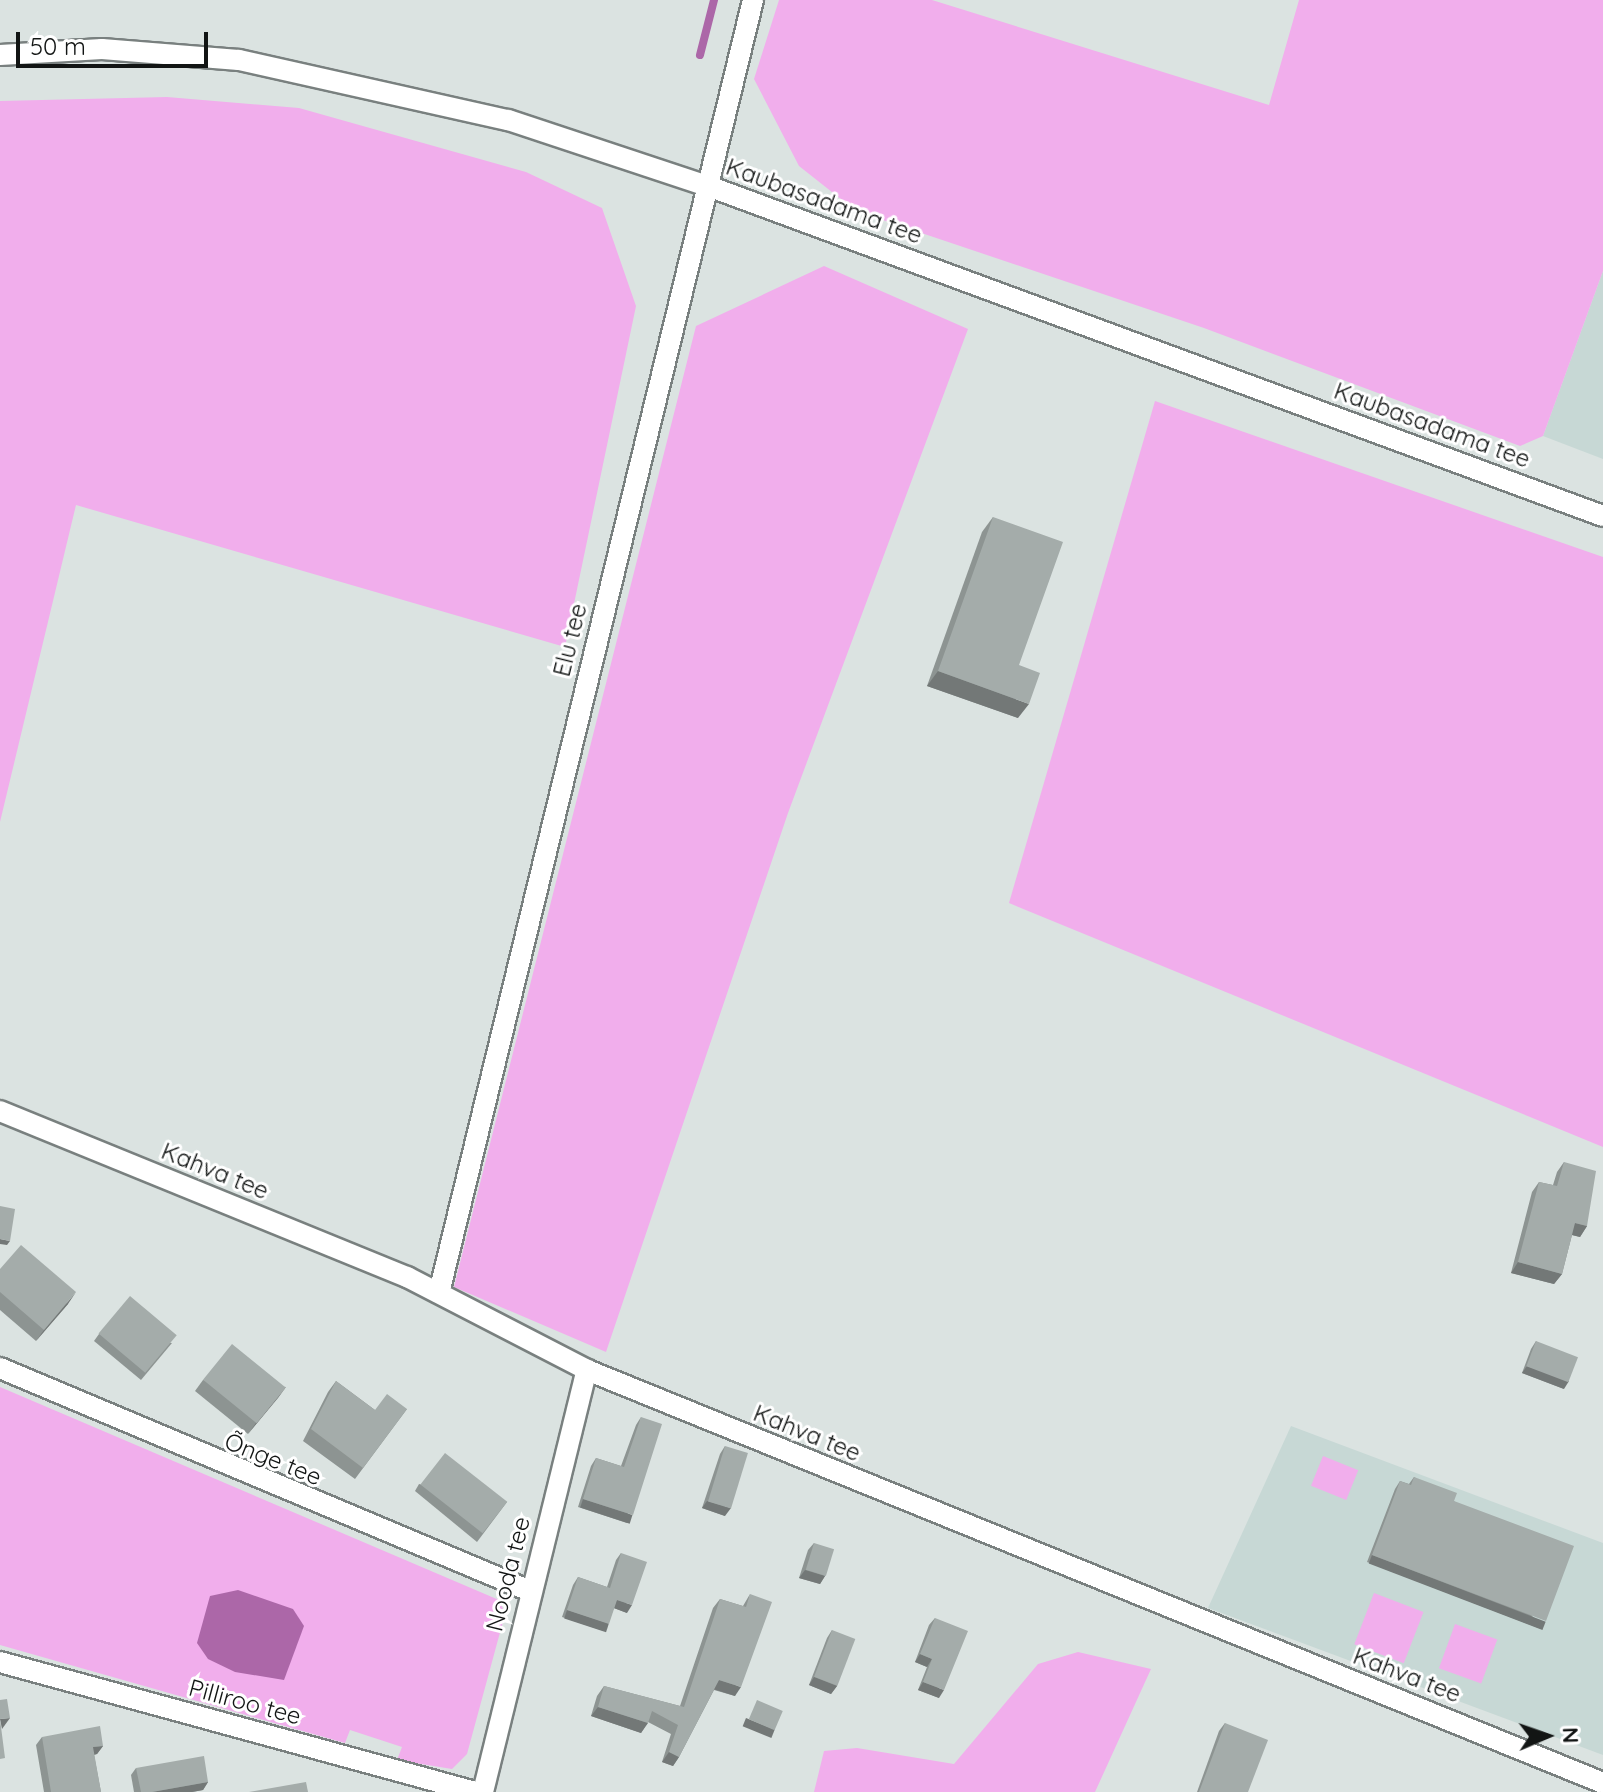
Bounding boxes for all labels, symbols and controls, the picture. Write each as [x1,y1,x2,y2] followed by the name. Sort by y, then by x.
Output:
[20,16,212,66] scale bar
[30,31,86,61] text: 50 m
[722,152,926,250] street label: Kaubasadama tee
[1330,376,1534,474] street label: Kaubasadama tee
[547,600,593,680] street label: Elu tee
[157,1136,273,1206] street label: Kahva tee
[749,1398,865,1468] street label: Kahva tee
[220,1427,326,1491] street label: Õnge tee
[480,1514,536,1634] street label: Nooda tee
[1349,1641,1465,1709] street label: Kahva tee
[186,1673,304,1731] street label: Pilliroo tee
[1507,1696,1587,1776] north arrow
[1557,1727,1585,1744] text: N

